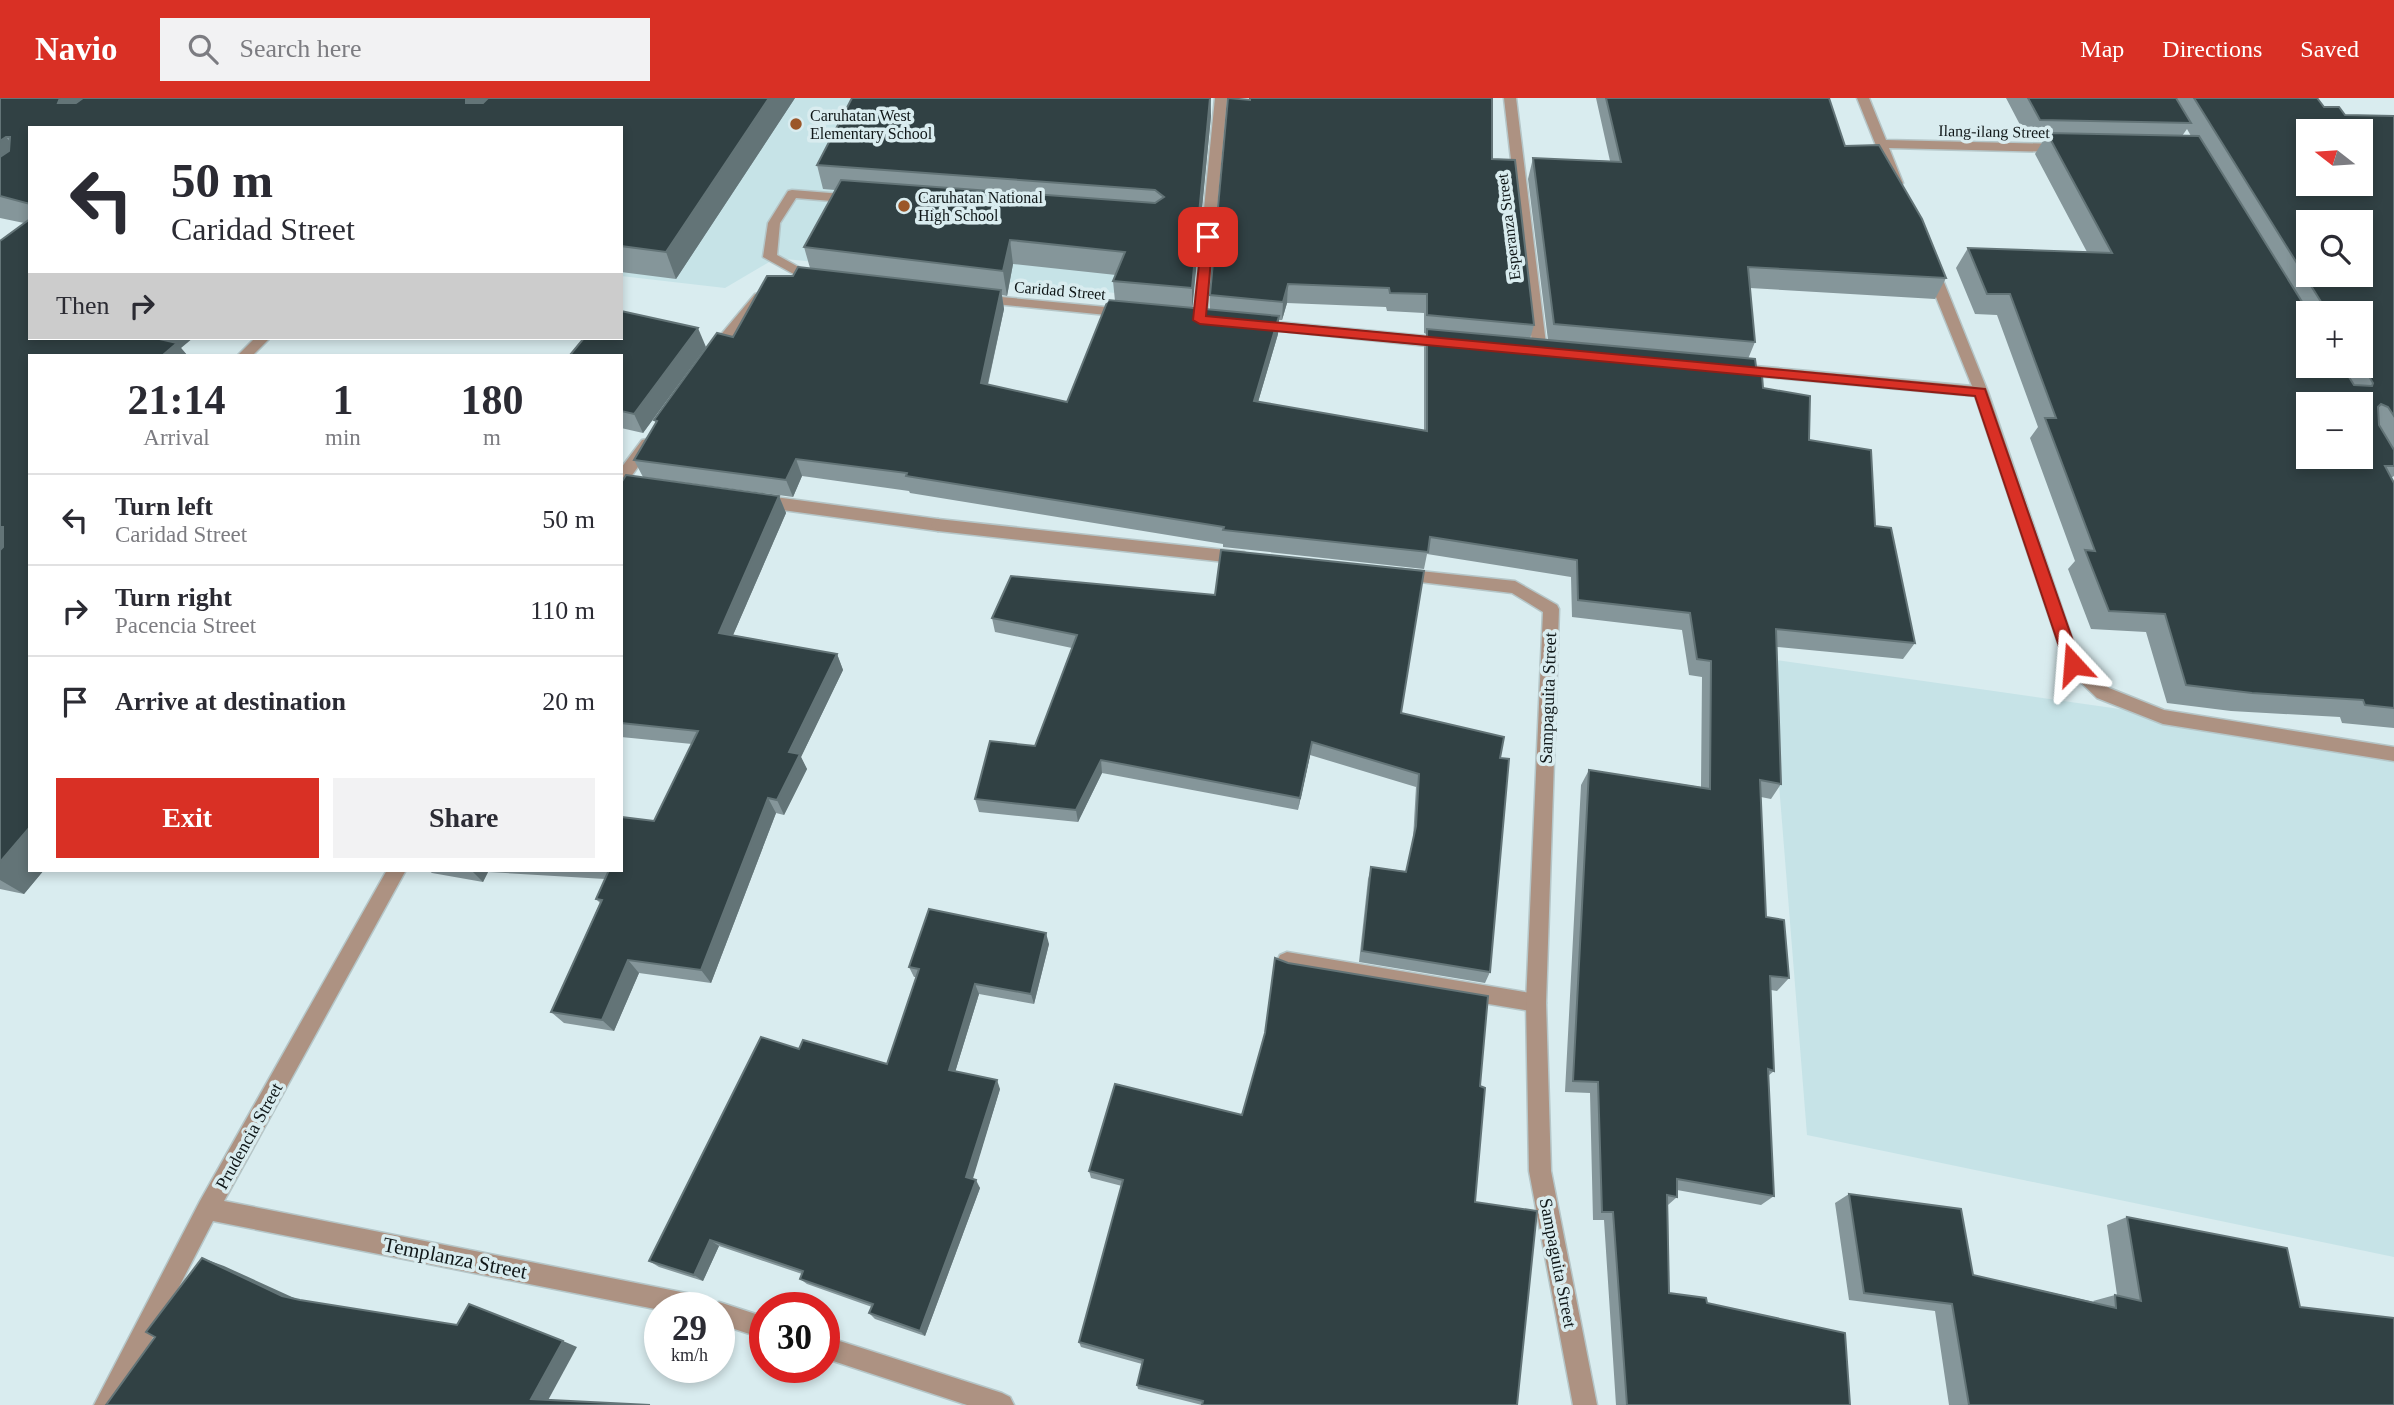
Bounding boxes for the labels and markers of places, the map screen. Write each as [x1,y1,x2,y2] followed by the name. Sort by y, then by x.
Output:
[810,107,933,143] place label: Caruhatan West Elementary School
[788,116,804,132] marker: Caruhatan West Elementary School
[918,189,1043,225] place label: Caruhatan National High School
[896,198,912,214] marker: Caruhatan National High School
[1178,207,1238,267] pin

